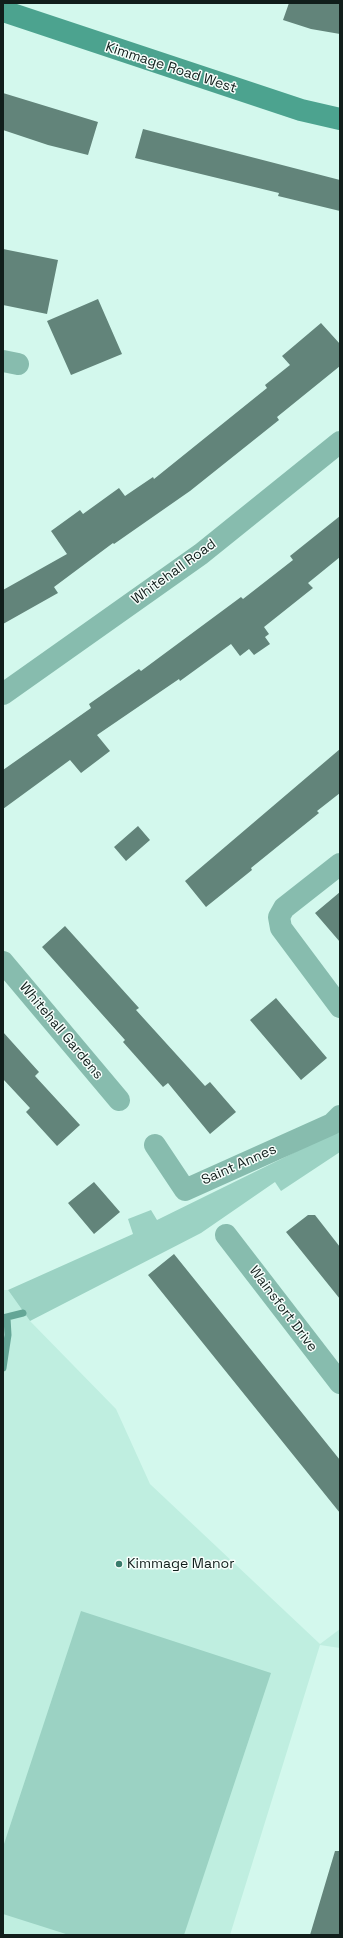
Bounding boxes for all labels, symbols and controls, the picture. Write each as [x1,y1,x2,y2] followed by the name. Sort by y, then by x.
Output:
[103,39,239,97] street label: Kimmage Road West
[129,536,219,608] street label: Whitehall Road
[16,979,106,1083] street label: Whitehall Gardens
[199,1141,279,1189] street label: Saint Annes
[245,1263,321,1355] street label: Wainsfort Drive
[127,1556,234,1572] place label: Kimmage Manor
[114,1559,124,1569] marker: Kimmage Manor

